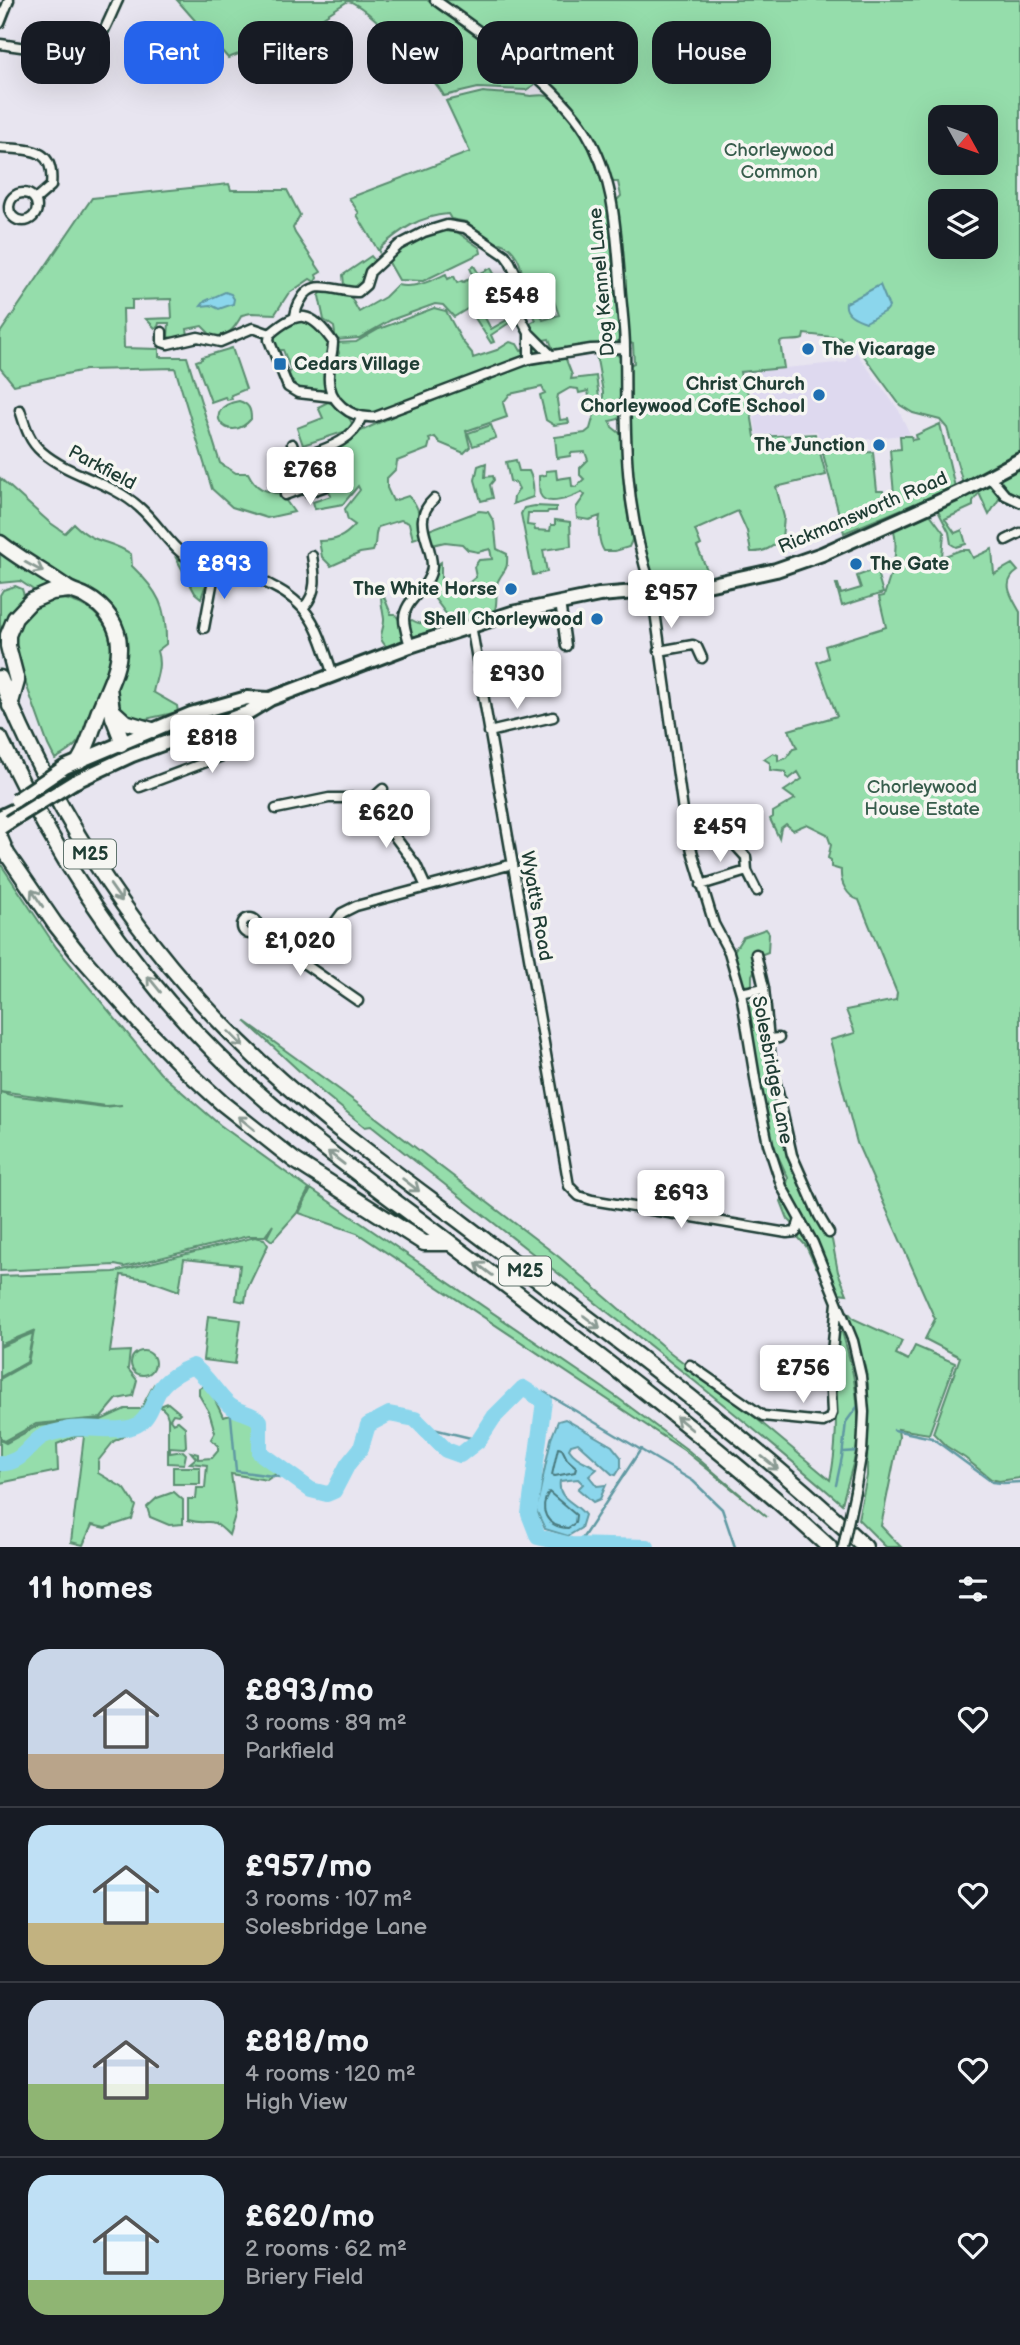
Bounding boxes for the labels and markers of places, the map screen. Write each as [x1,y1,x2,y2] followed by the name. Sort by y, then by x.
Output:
[471,274,553,333] pin: £548
[822,338,936,361] place label: The Vicarage
[800,341,816,357] marker: The Vicarage
[294,353,420,376] place label: Cedars Village
[272,356,288,372] marker: Cedars Village
[581,373,805,418] place label: Christ Church Chorleywood CofE School
[811,387,827,403] marker: Christ Church Chorleywood CofE School
[754,434,865,457] place label: The Junction
[871,437,887,453] marker: The Junction
[269,448,351,507] pin: £768
[183,542,265,601] pin: £893
[870,553,949,576] place label: The Gate
[848,556,864,572] marker: The Gate
[630,570,712,630] pin: £957
[353,578,497,601] place label: The White Horse
[503,581,519,597] marker: The White Horse
[424,608,583,631] place label: Shell Chorleywood
[589,611,605,627] marker: Shell Chorleywood
[476,652,558,711] pin: £930
[171,716,253,775] pin: £818
[345,790,427,850] pin: £620
[679,804,761,864] pin: £459
[243,918,357,978] pin: £1,020
[640,1170,722,1230] pin: £693
[762,1346,844,1405] pin: £756

